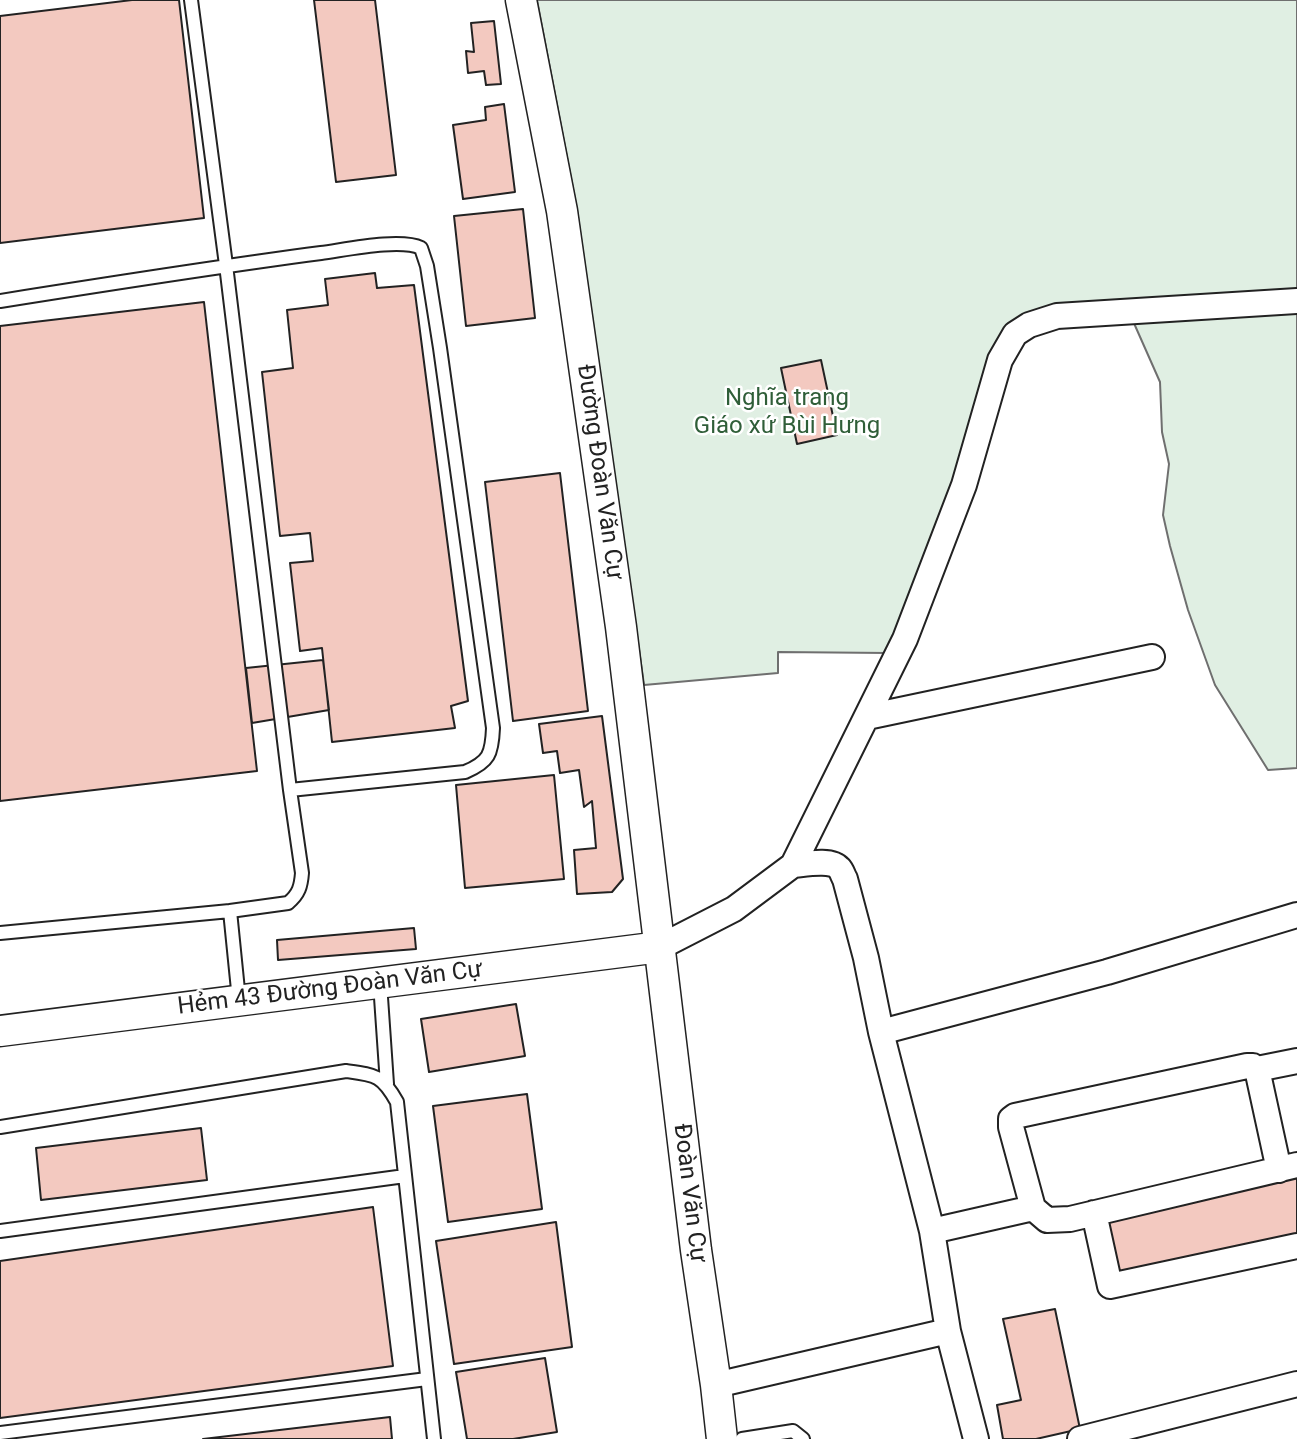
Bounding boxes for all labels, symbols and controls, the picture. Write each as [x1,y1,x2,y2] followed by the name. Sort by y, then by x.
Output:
[570,363,628,581] street label: Đường Đoàn Văn Cự
[694,385,880,441] park label: Nghĩa trang Giáo xứ Bùi Hưng
[176,956,484,1022] street label: Hẻm 43 Đường Đoàn Văn Cự
[666,1122,712,1264] street label: Đoàn Văn Cự

